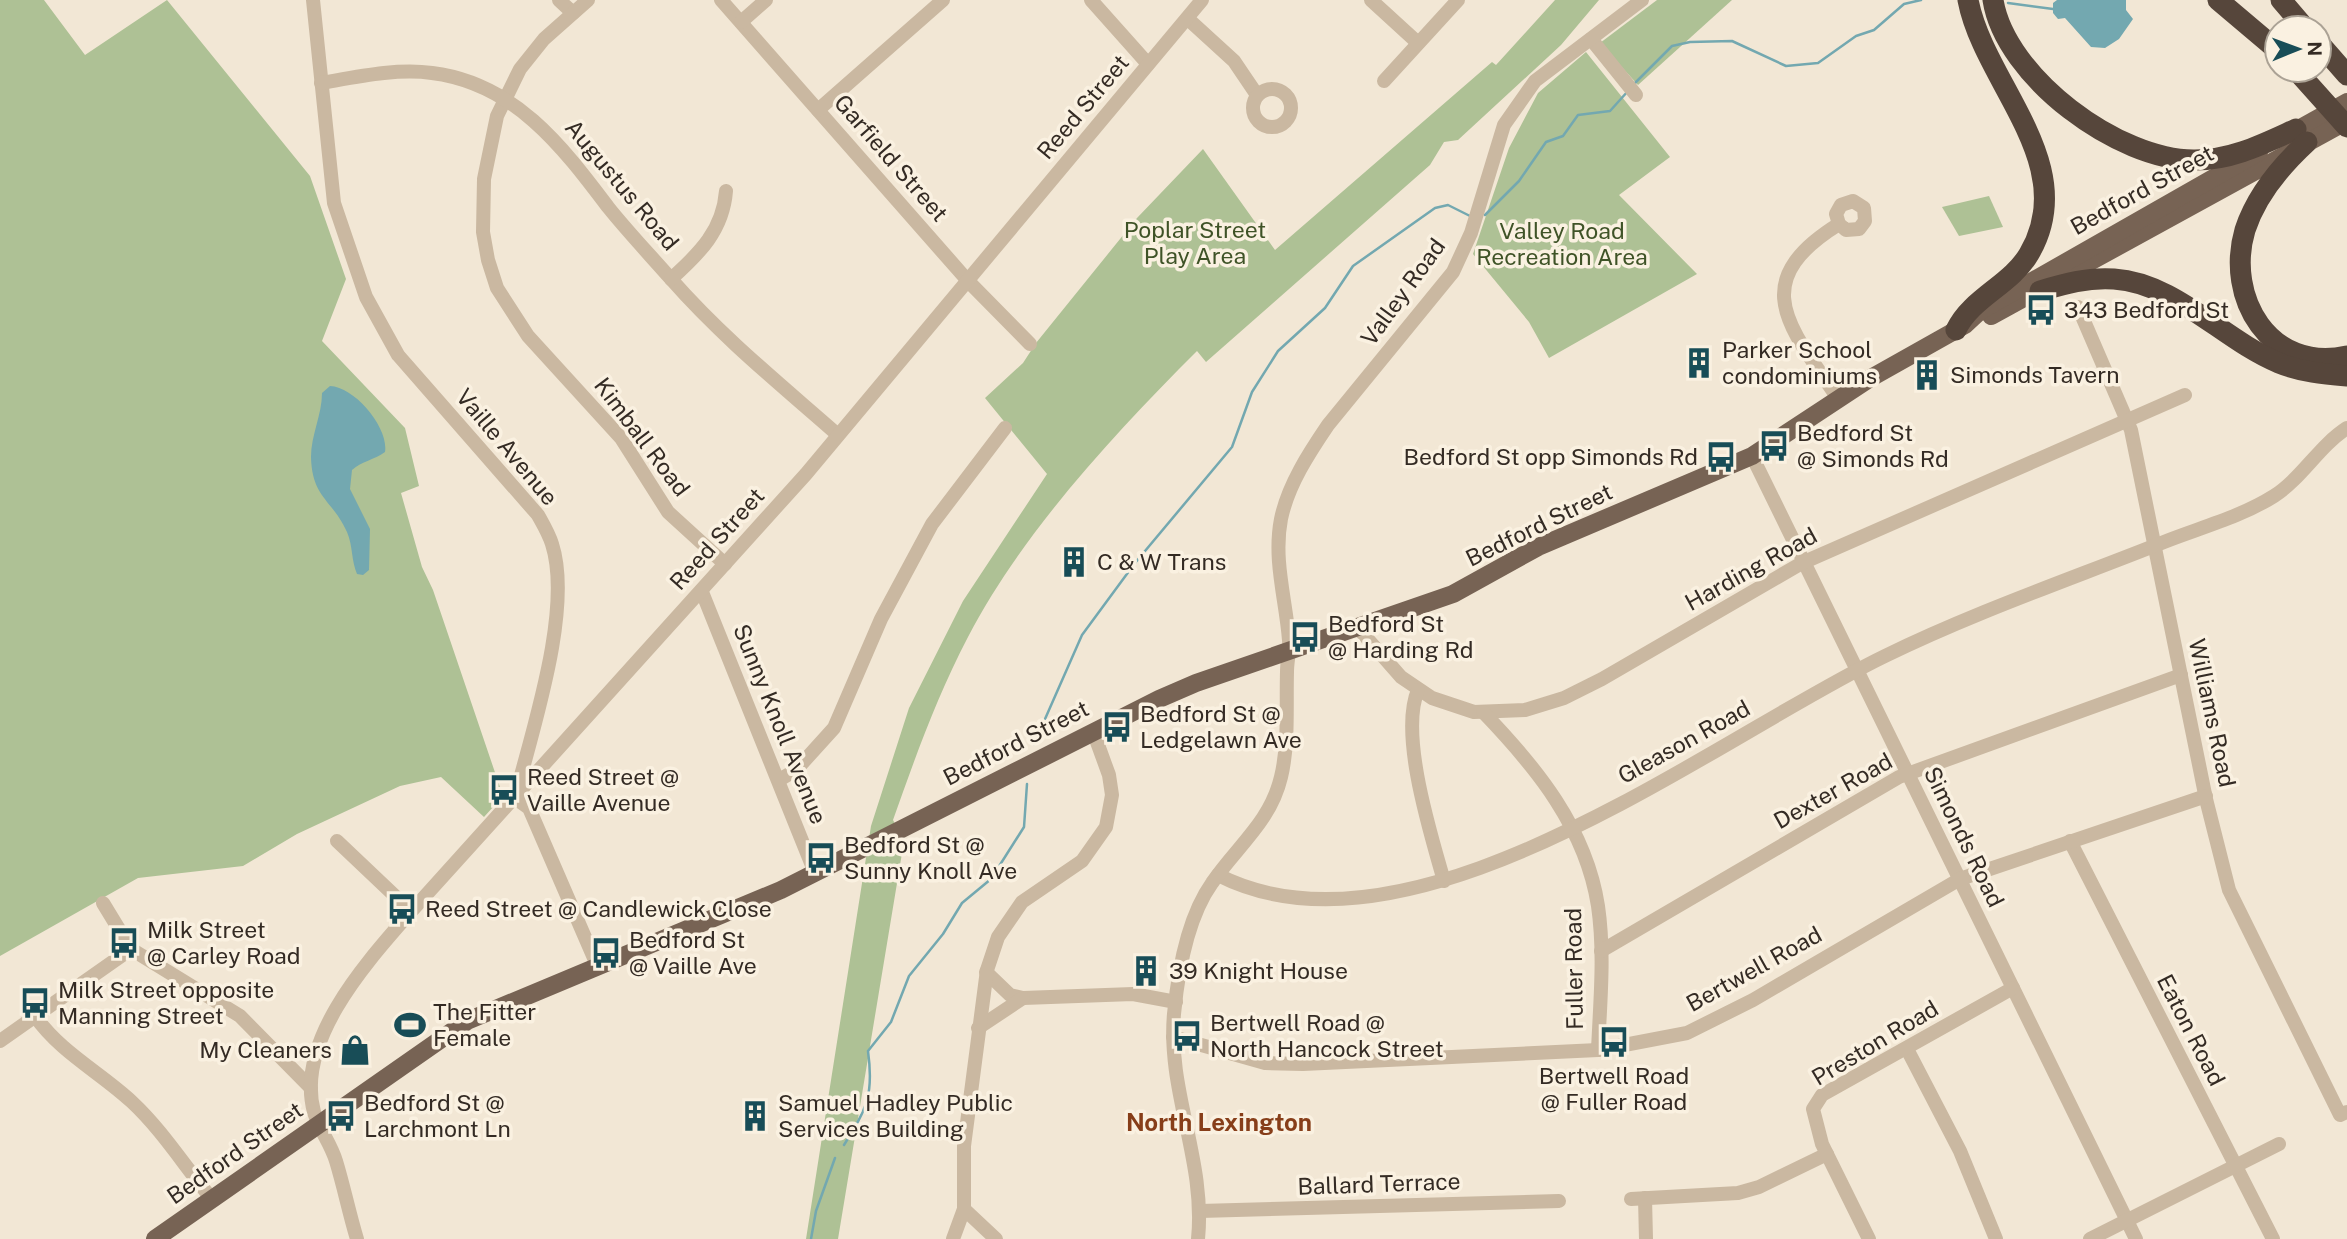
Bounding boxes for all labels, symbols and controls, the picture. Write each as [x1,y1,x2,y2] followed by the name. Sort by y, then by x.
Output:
[2263,14,2333,84] north arrow
[2304,41,2326,56] text: N
[1031,49,1134,164] street label: Reed Street
[829,89,954,227] street label: Garfield Street
[560,114,685,255] street label: Augustus Road
[2065,139,2218,240] street label: Bedford Street
[1124,216,1266,269] park label: Poplar Street Play Area
[1476,217,1648,270] park label: Valley Road Recreation Area
[1355,233,1450,350] street label: Valley Road
[2024,293,2058,327] bus stop icon: 343 Bedford St
[2064,296,2229,323] place label: 343 Bedford St
[1722,336,1877,389] place label: Parker School condominiums
[1682,346,1716,380] building icon: Parker School condominiums
[1910,358,1944,392] building icon: Simonds Tavern
[1950,361,2120,388] place label: Simonds Tavern
[589,372,696,501] street label: Kimball Road
[451,383,564,510] street label: Vaille Avenue
[1797,419,1949,472] place label: Bedford St @ Simonds Rd
[1757,429,1791,463] bus stop icon: Bedford St @ Simonds Rd
[1704,440,1738,474] bus stop icon: Bedford St opp Simonds Rd
[1403,443,1698,470] place label: Bedford St opp Simonds Rd
[1461,477,1616,572] street label: Bedford Street
[664,482,769,595] street label: Reed Street
[1680,521,1821,616] street label: Harding Road
[1057,545,1091,579] building icon: C & W Trans
[1097,548,1226,575] place label: C & W Trans
[1328,610,1473,663] place label: Bedford St @ Harding Rd
[728,620,833,828] street label: Sunny Knoll Avenue
[1288,620,1322,654] bus stop icon: Bedford St @ Harding Rd
[2184,636,2241,790] street label: Williams Road
[939,694,1093,791] street label: Bedford Street
[1613,694,1754,789] street label: Gleason Road
[1140,700,1302,753] place label: Bedford St @ Ledgelawn Ave
[1100,710,1134,744] bus stop icon: Bedford St @ Ledgelawn Ave
[1769,747,1897,834] street label: Dexter Road
[1919,762,2010,911] street label: Simonds Road
[527,763,679,816] place label: Reed Street @ Vaille Avenue
[487,773,521,807] bus stop icon: Reed Street @ Vaille Avenue
[844,831,1017,884] place label: Bedford St @ Sunny Knoll Ave
[804,841,838,875] bus stop icon: Bedford St @ Sunny Knoll Ave
[385,892,419,926] bus stop icon: Reed Street @ Candlewick Close
[425,895,772,922] place label: Reed Street @ Candlewick Close
[1559,908,1588,1030] street label: Fuller Road
[147,916,301,969] place label: Milk Street @ Carley Road
[1681,920,1826,1017] street label: Bertwell Road
[107,926,141,960] bus stop icon: Milk Street @ Carley Road
[629,926,757,979] place label: Bedford St @ Vaille Ave
[589,936,623,970] bus stop icon: Bedford St @ Vaille Ave
[1129,954,1163,988] building icon: 39 Knight House
[1169,957,1348,984] place label: 39 Knight House
[2152,970,2231,1090] street label: Eaton Road
[58,976,274,1029] place label: Milk Street opposite Manning Street
[18,986,52,1020] bus stop icon: Milk Street opposite Manning Street
[1807,994,1943,1091] street label: Preston Road
[433,998,536,1051] place label: The Fitter Female
[393,1008,427,1042] sports icon: The Fitter Female
[1210,1009,1444,1062] place label: Bertwell Road @ North Hancock Street
[1170,1019,1204,1053] bus stop icon: Bertwell Road @ North Hancock Street
[1597,1025,1631,1059] bus stop icon: Bertwell Road @ Fuller Road
[338,1033,372,1067] shop icon: My Cleaners
[199,1036,332,1063] place label: My Cleaners
[1539,1062,1689,1115] place label: Bertwell Road @ Fuller Road
[364,1089,511,1142] place label: Bedford St @ Larchmont Ln
[778,1089,1013,1142] place label: Samuel Hadley Public Services Building
[162,1096,308,1209] street label: Bedford Street
[324,1099,358,1133] bus stop icon: Bedford St @ Larchmont Ln
[738,1099,772,1133] building icon: Samuel Hadley Public Services Building
[1126,1108,1312,1136] district label: North Lexington
[1297,1167,1461,1200] street label: Ballard Terrace

